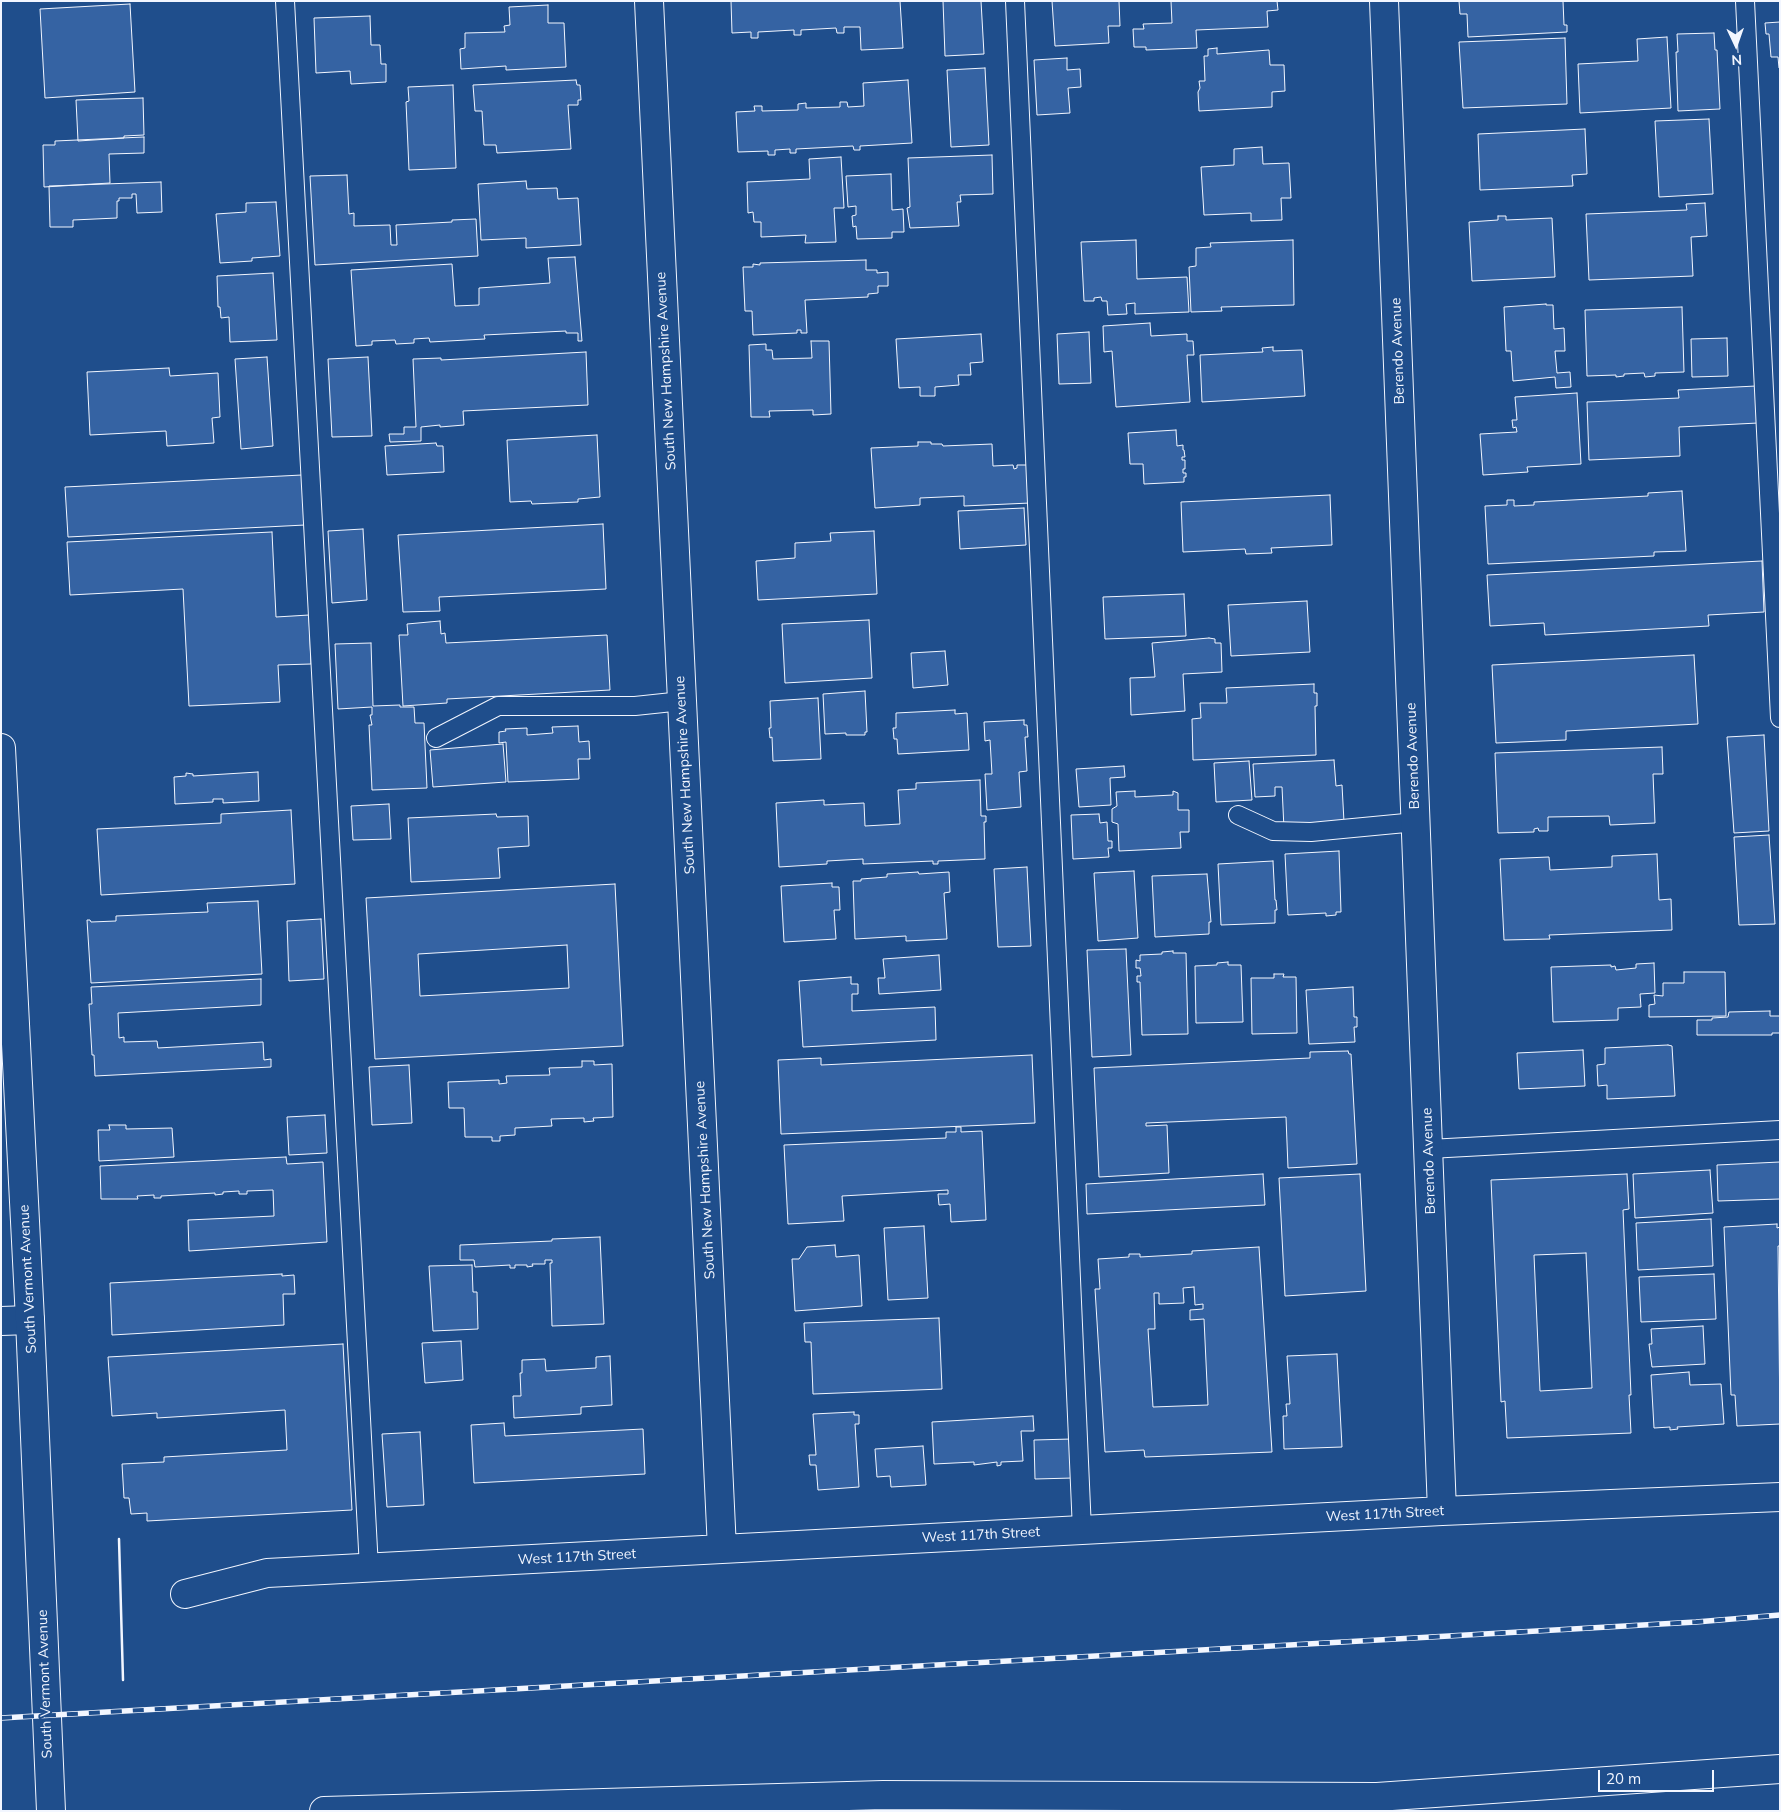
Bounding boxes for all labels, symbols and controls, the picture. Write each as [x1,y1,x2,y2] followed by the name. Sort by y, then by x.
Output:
[1711,20,1761,70] north arrow
[1731,51,1743,69] text: N
[652,271,680,471] street label: South New Hampshire Avenue
[1388,297,1408,405] street label: Berendo Avenue
[671,675,699,875] street label: South New Hampshire Avenue
[1403,702,1423,810] street label: Berendo Avenue
[691,1080,719,1280] street label: South New Hampshire Avenue
[1419,1107,1439,1215] street label: Berendo Avenue
[16,1204,40,1354] street label: South Vermont Avenue
[1325,1503,1445,1525] street label: West 117th Street
[921,1524,1041,1546] street label: West 117th Street
[517,1546,637,1568] street label: West 117th Street
[34,1609,56,1759] street label: South Vermont Avenue
[1601,1760,1717,1792] scale bar
[1606,1769,1641,1788] text: 20 m

